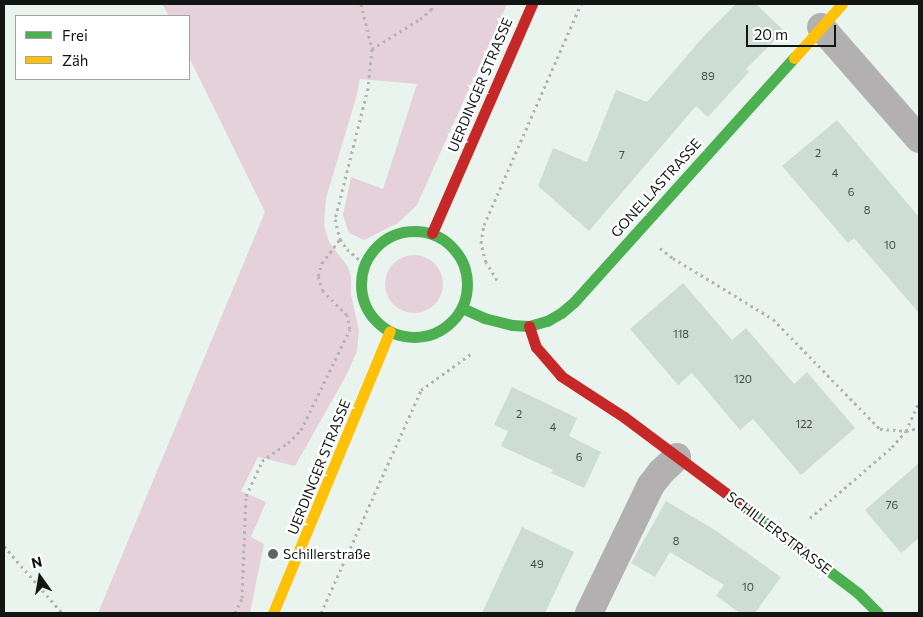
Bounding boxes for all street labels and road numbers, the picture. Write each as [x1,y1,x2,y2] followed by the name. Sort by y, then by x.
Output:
[444,15,516,155] street label: UERDINGER STRASSE
[607,135,705,241] street label: GONELLASTRASSE
[284,397,354,537] street label: UERDINGER STRASSE
[723,488,835,578] street label: SCHILLERSTRASSE

